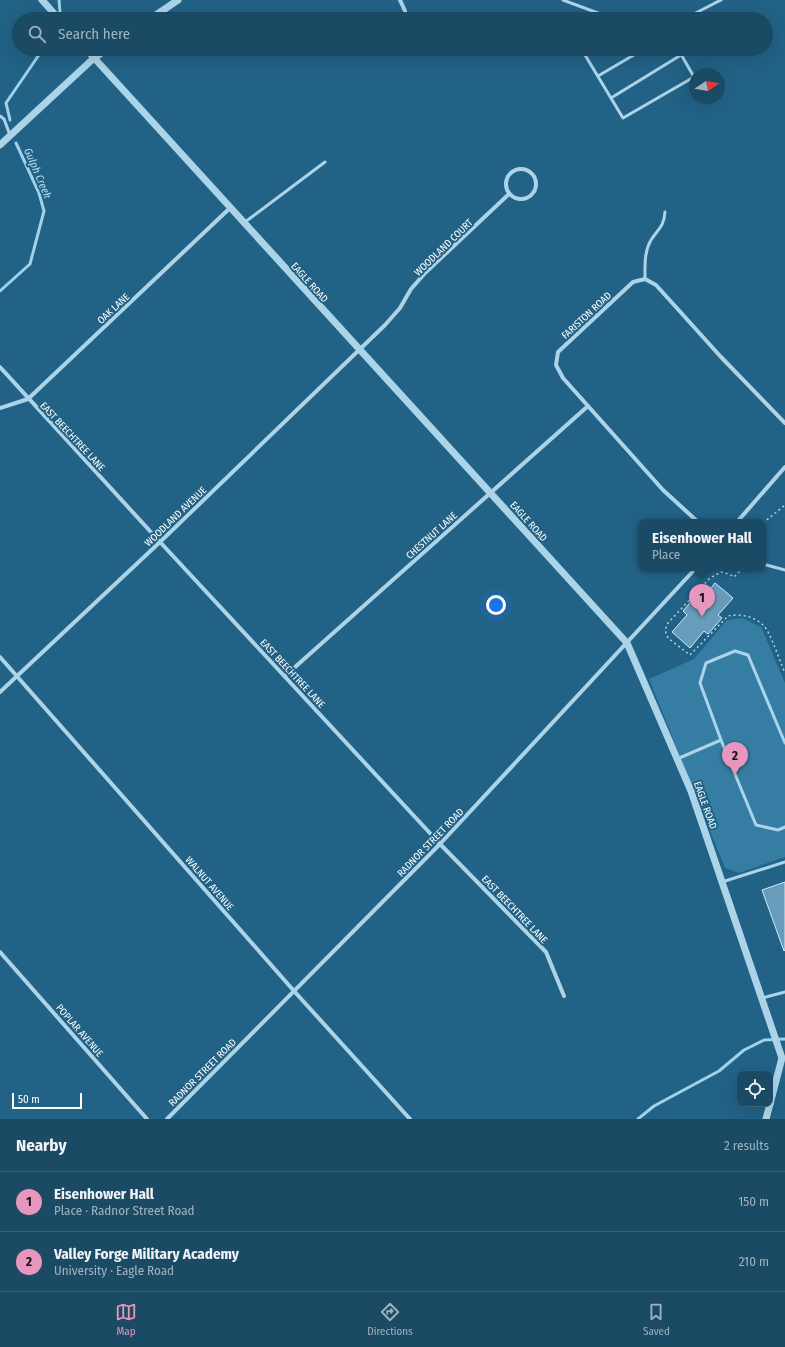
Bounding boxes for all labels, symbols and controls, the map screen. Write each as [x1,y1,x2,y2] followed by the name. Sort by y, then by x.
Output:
[12,12,773,56] search box
[26,23,48,45] icon: search
[58,25,130,43] text: Search here
[689,68,725,104] north arrow
[21,146,54,201] water label: Gulph Creek
[412,217,476,279] street label: WOODLAND COURT
[288,260,330,305] street label: EAGLE ROAD
[559,290,614,342] street label: FARISTON ROAD
[95,291,132,327] street label: OAK LANE
[37,400,107,474] street label: EAST BEECHTREE LANE
[142,484,209,549] street label: WOODLAND AVENUE
[507,499,549,544] street label: EAGLE ROAD
[404,510,460,562] street label: CHESTNUT LANE
[638,519,766,571] popup
[652,529,752,547] text: Eisenhower Hall
[652,547,680,562] text: Place
[689,584,715,617] pin: 1
[486,595,506,615] your location
[257,637,327,711] street label: EAST BEECHTREE LANE
[722,742,748,775] pin: 2
[691,780,719,831] street label: EAGLE ROAD
[395,806,467,879] street label: RADNOR STREET ROAD
[183,854,236,913] street label: WALNUT AVENUE
[479,873,550,946] street label: EAST BEECHTREE LANE
[53,1002,106,1060] street label: POPLAR AVENUE
[166,1036,239,1109] street label: RADNOR STREET ROAD
[737,1071,773,1107] map controls
[737,1071,773,1107] button: locate
[12,1091,82,1110] scale bar
[18,1093,40,1106] text: 50 m
[16,1135,67,1156] text: Nearby
[724,1138,769,1153] text: 2 results
[54,1185,154,1203] text: Eisenhower Hall
[26,1194,32,1209] text: 1
[738,1194,769,1209] text: 150 m
[54,1203,195,1218] text: Place · Radnor Street Road
[54,1245,239,1263] text: Valley Forge Military Academy
[26,1254,32,1269] text: 2
[739,1254,769,1269] text: 210 m
[54,1263,174,1278] text: University · Eagle Road
[115,1301,137,1338] tab: Map
[367,1301,413,1338] tab: Directions
[643,1301,670,1338] tab: Saved

